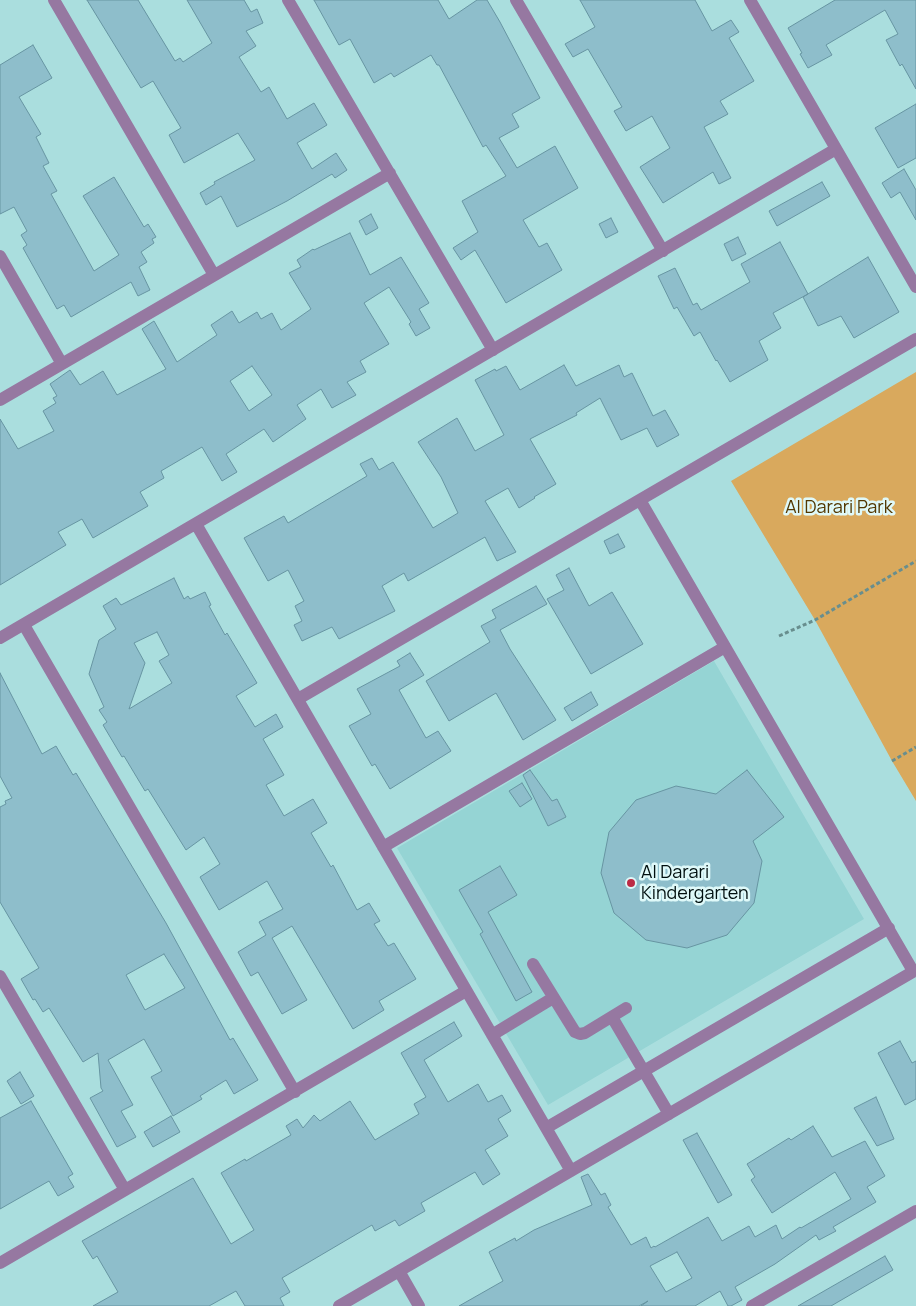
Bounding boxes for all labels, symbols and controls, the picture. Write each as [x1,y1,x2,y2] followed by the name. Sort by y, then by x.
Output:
[785,497,893,519] park label: Al Darari Park
[641,862,749,904] place label: Al Darari Kindergarten
[625,877,637,889] marker: Al Darari Kindergarten

